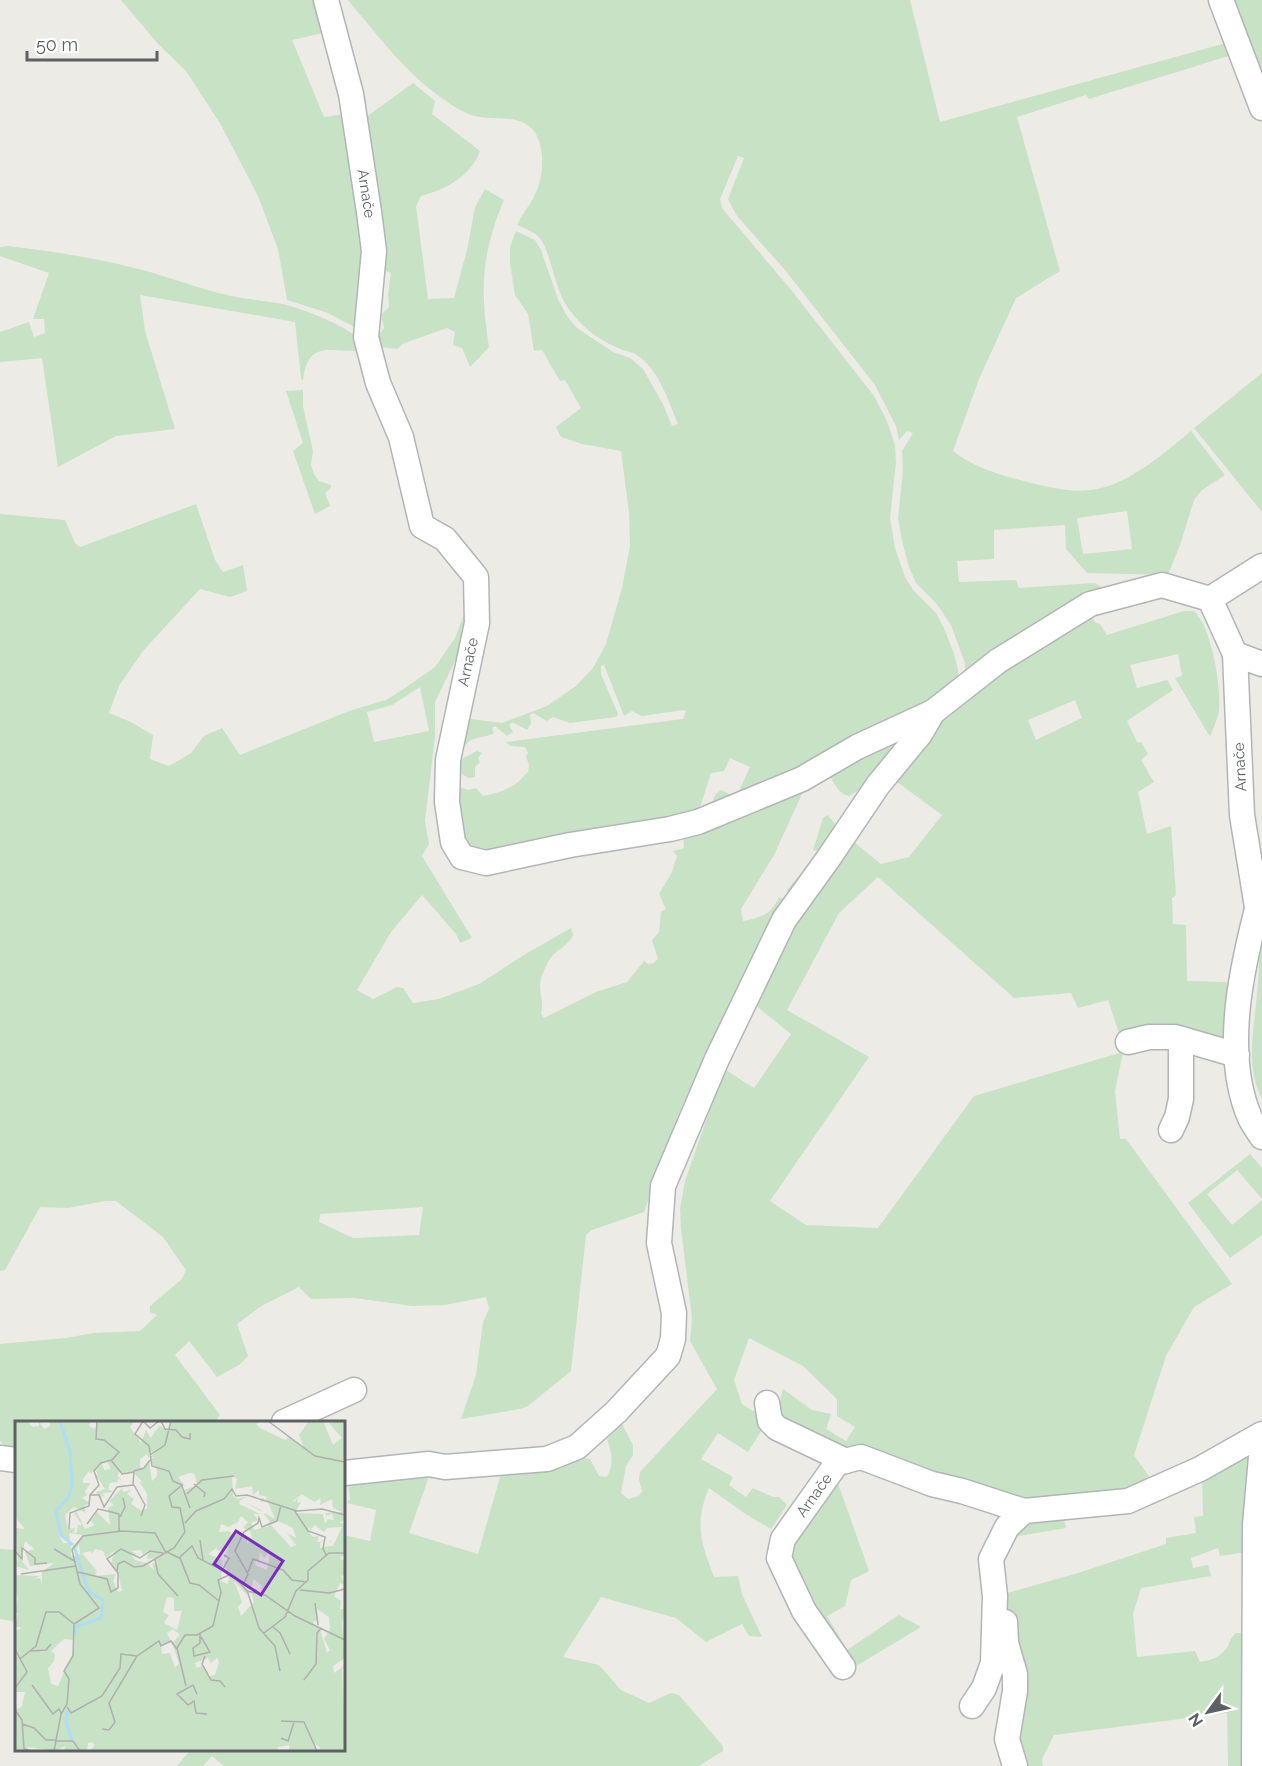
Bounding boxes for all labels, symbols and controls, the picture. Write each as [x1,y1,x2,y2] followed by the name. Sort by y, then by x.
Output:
[27,24,158,62] scale bar
[36,34,78,55] text: 50 m
[354,168,379,219] street label: Arnače
[454,636,482,688] street label: Arnače
[1230,742,1250,792] street label: Arnače
[15,1421,345,1751] inset map
[793,1470,836,1521] street label: Arnače
[1178,1682,1238,1742] north arrow
[1185,1710,1207,1730] text: N

